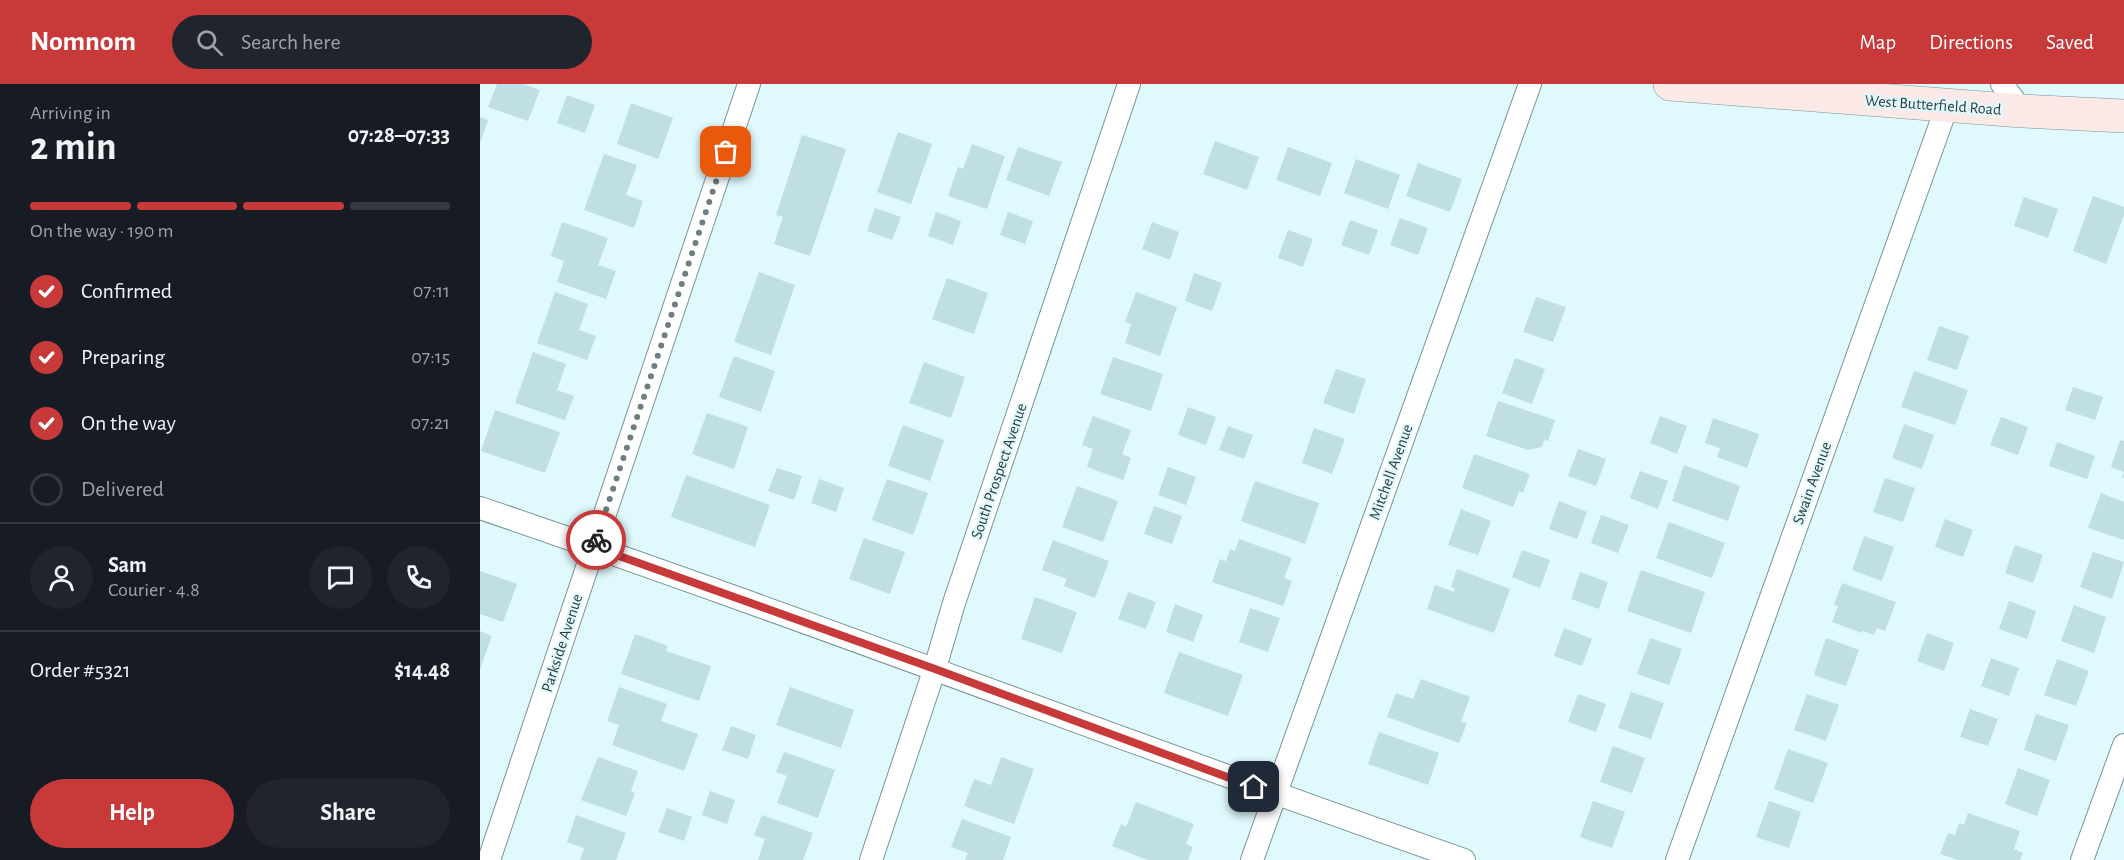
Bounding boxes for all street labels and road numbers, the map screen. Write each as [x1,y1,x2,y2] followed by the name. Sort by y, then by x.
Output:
[1864,92,2002,118] street label: West Butterfield Road
[968,401,1030,541] street label: South Prospect Avenue
[1366,422,1416,522] street label: Mitchell Avenue
[1790,440,1834,526] street label: Swain Avenue
[539,592,585,694] street label: Parkside Avenue

